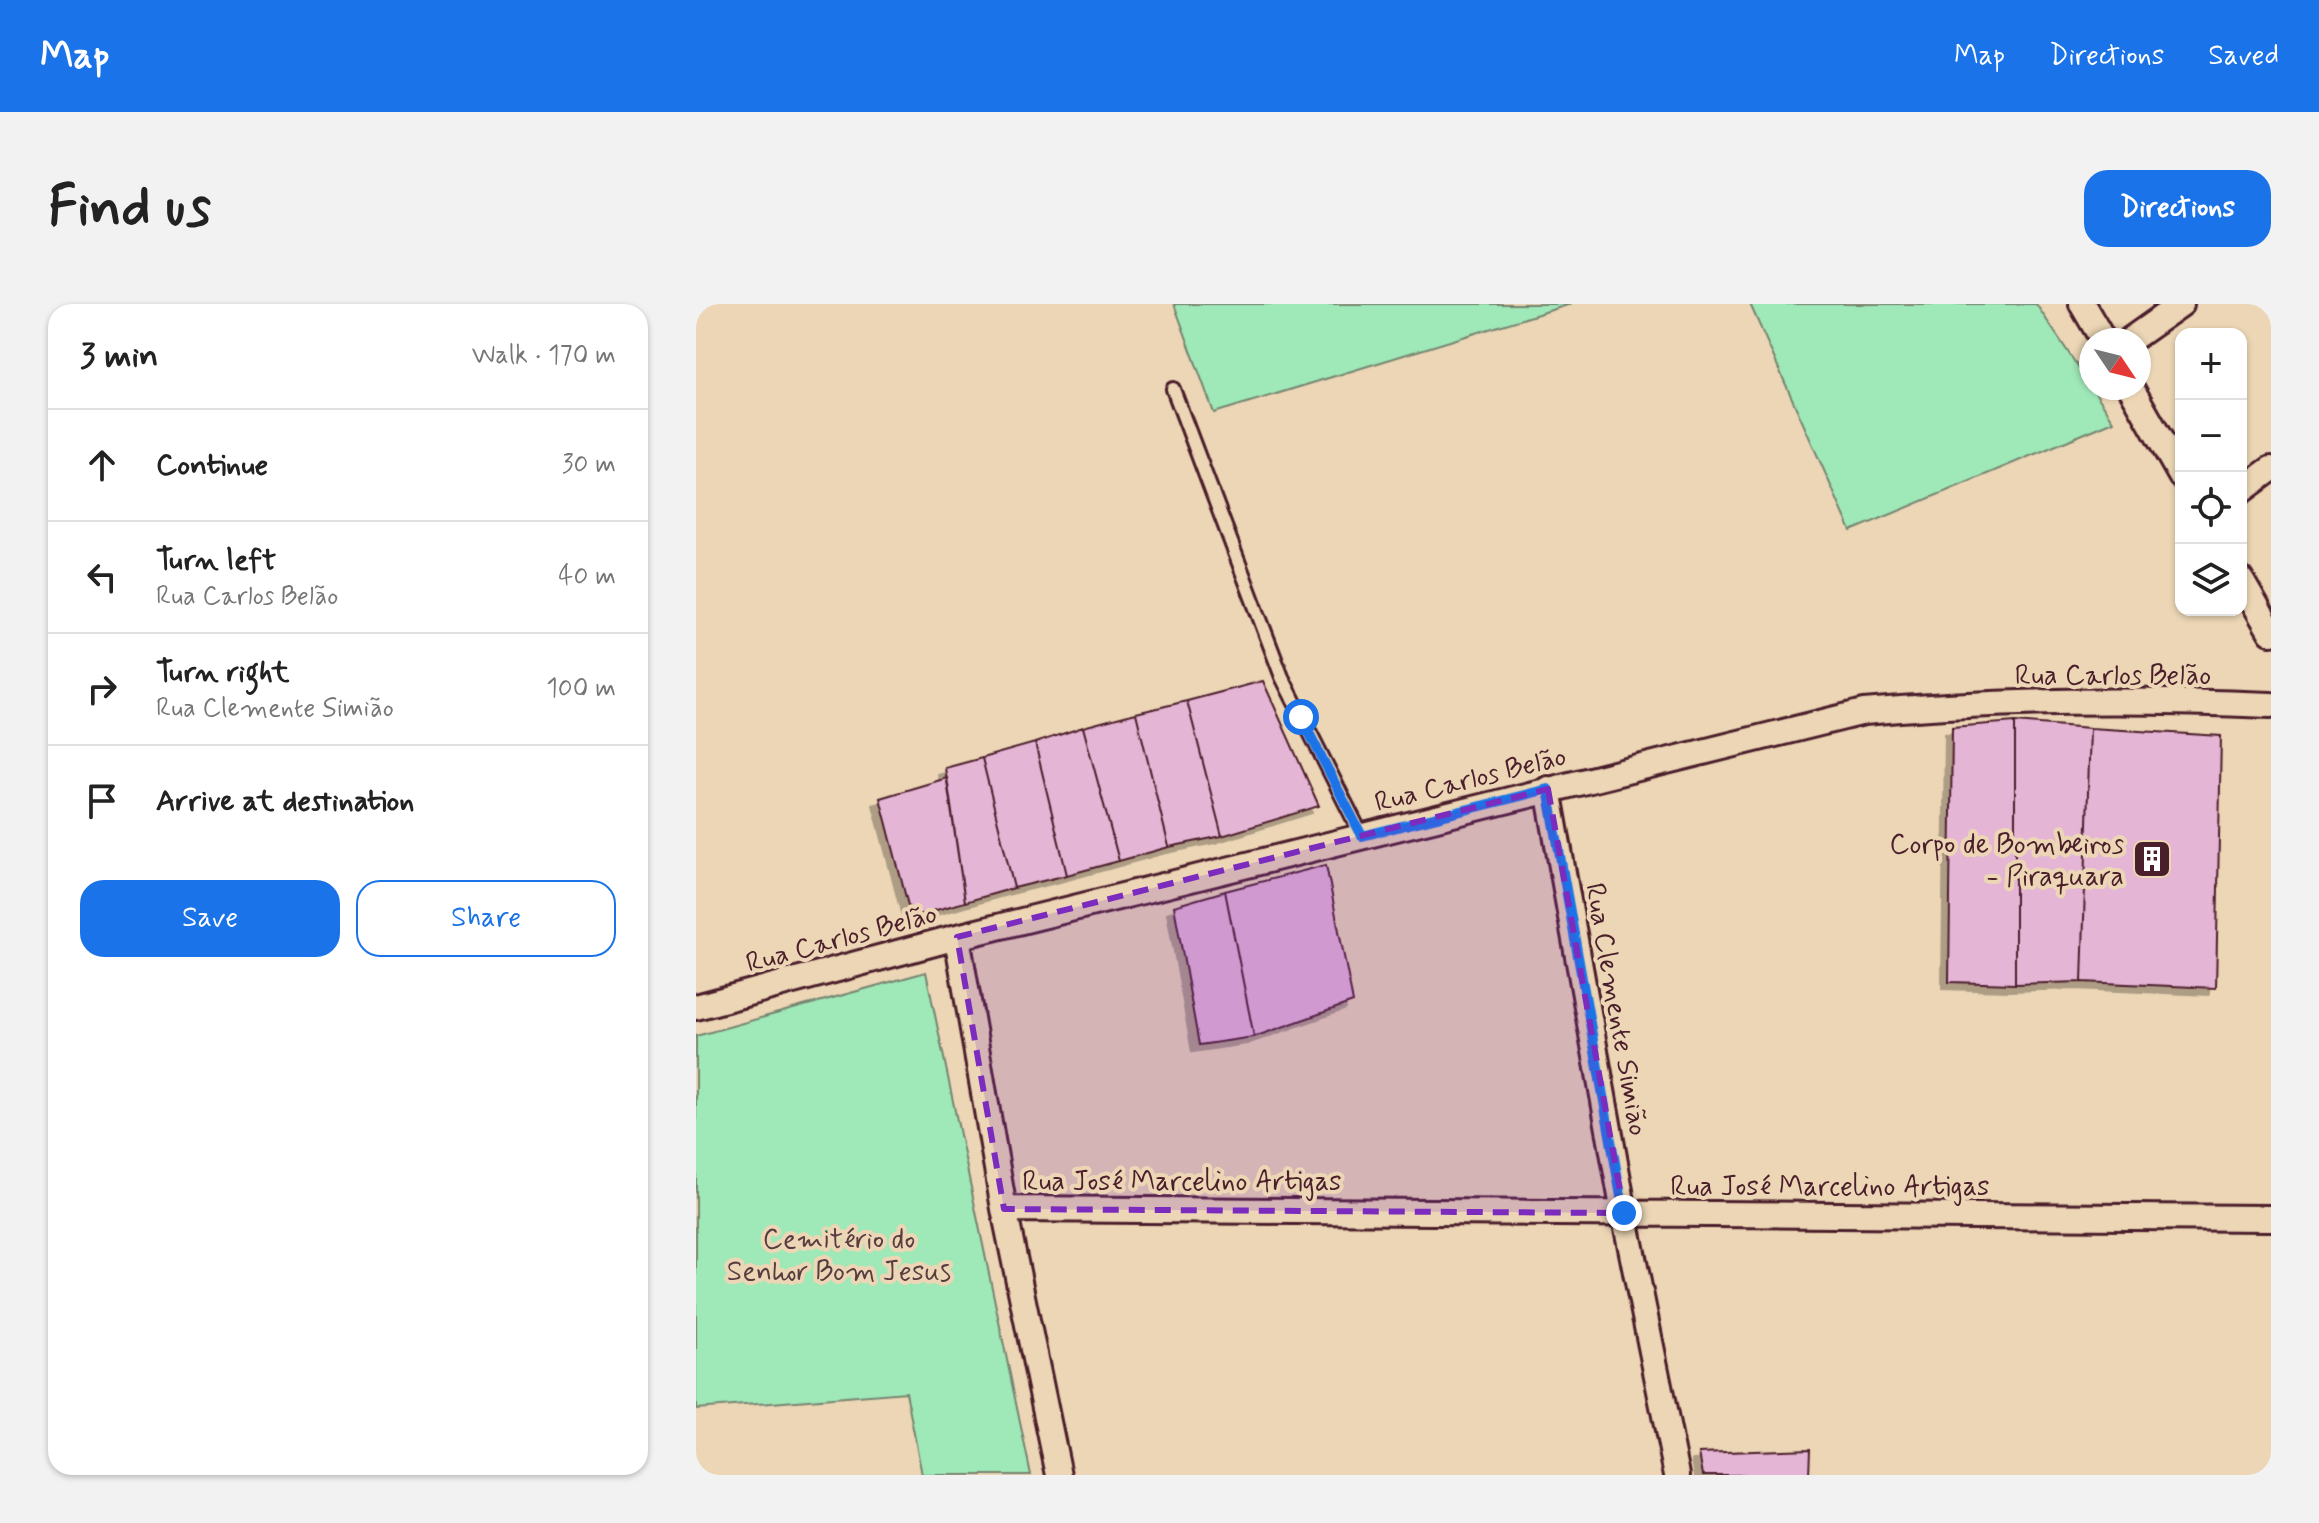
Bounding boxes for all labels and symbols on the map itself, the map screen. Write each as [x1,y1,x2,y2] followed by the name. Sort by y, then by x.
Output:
[2079,328,2151,400] north arrow
[2015,658,2211,695] street label: Rua Carlos Belão
[1283,699,1319,735] route start
[1371,739,1570,822] street label: Rua Carlos Belão
[1890,827,2124,896] place label: Corpo de Bombeiros - Piraquara
[2131,838,2173,880] building icon: Corpo de Bombeiros - Piraquara
[1575,880,1656,1139] street label: Rua Clemente Simião
[742,896,941,983] street label: Rua Carlos Belão
[1022,1164,1342,1201] street label: Rua José Marcelino Artigas
[1670,1169,1990,1206] street label: Rua José Marcelino Artigas
[1606,1195,1642,1231] route end
[727,1222,951,1291] park label: Cemitério do Senhor Bom Jesus

